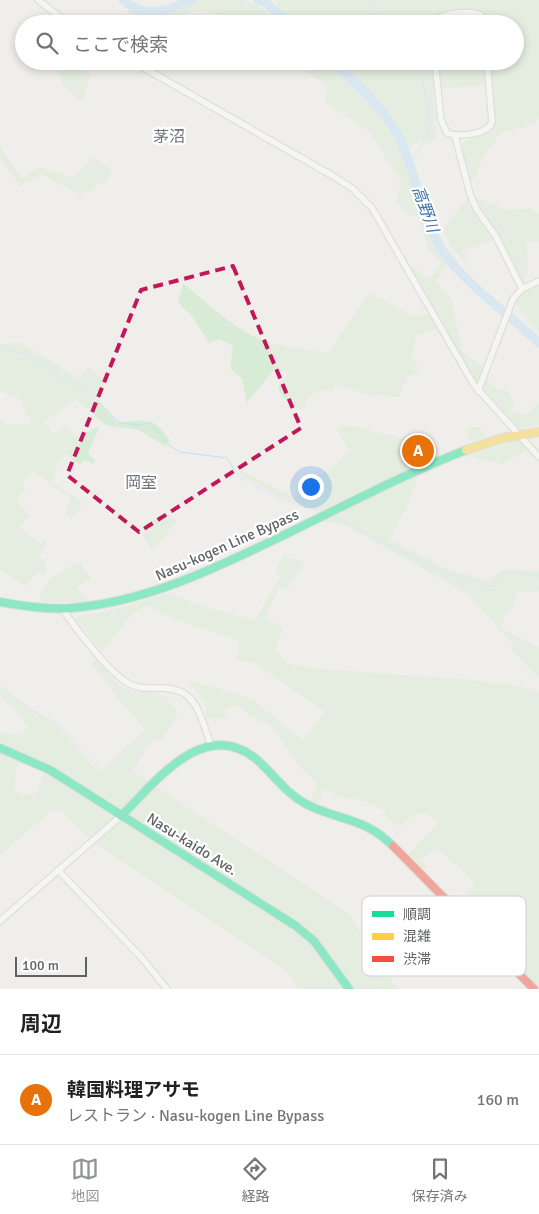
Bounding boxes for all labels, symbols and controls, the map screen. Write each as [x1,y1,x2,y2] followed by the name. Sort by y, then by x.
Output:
[15,15,524,70] search box
[33,29,61,57] icon: search
[73,33,168,57] text: ここで検索
[153,127,185,147] district label: 茅沼
[407,183,443,237] water label: 高野川
[402,432,434,470] pin: A
[125,473,157,493] district label: 岡室
[298,474,324,500] your location
[153,505,302,585] street label: Nasu-kogen Line Bypass
[144,809,241,879] street label: Nasu-kaido Ave.
[362,896,526,976] legend
[403,906,431,923] text: 順調
[403,928,431,945] text: 混雑
[403,951,431,968] text: 渋滞
[15,954,88,977] scale bar
[22,957,59,974] text: 100 m
[20,1011,62,1037] text: 周辺
[67,1078,200,1102] text: 韓国料理アサモ
[31,1090,41,1110] text: A
[477,1090,519,1110] text: 160 m
[67,1106,324,1126] text: レストラン · Nasu-kogen Line Bypass
[71,1155,99,1205] tab: 地図
[241,1155,269,1205] tab: 経路
[412,1155,468,1205] tab: 保存済み

